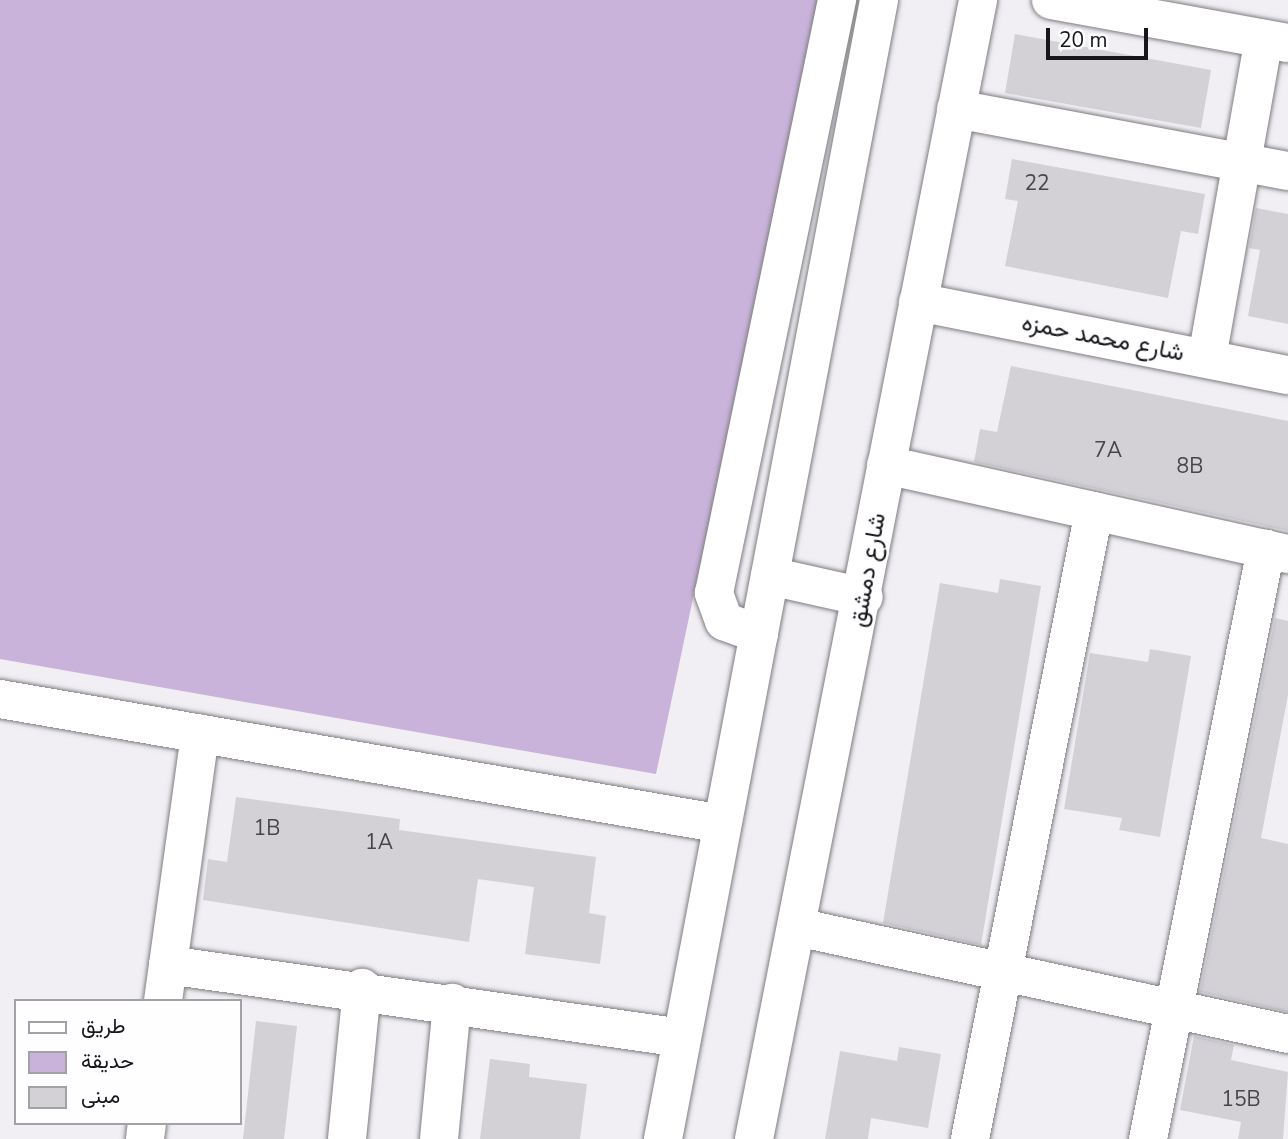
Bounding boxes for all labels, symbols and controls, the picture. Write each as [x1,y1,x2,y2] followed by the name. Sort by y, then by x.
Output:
[1050,14,1152,58] scale bar
[1059,26,1108,54] text: 20 m
[1024,170,1050,196] house number: 22
[1019,308,1187,368] street label: شارع محمد حمزه
[1094,437,1122,463] house number: 7A
[1177,453,1203,479] house number: 8B
[844,511,892,629] street label: شارع دمشق
[254,815,280,841] house number: 1B
[365,829,393,855] house number: 1A
[14,999,242,1125] legend
[81,1012,126,1040] text: طريق
[81,1047,134,1075] text: حديقة
[81,1082,120,1110] text: مبنى
[1221,1086,1261,1112] house number: 15B

